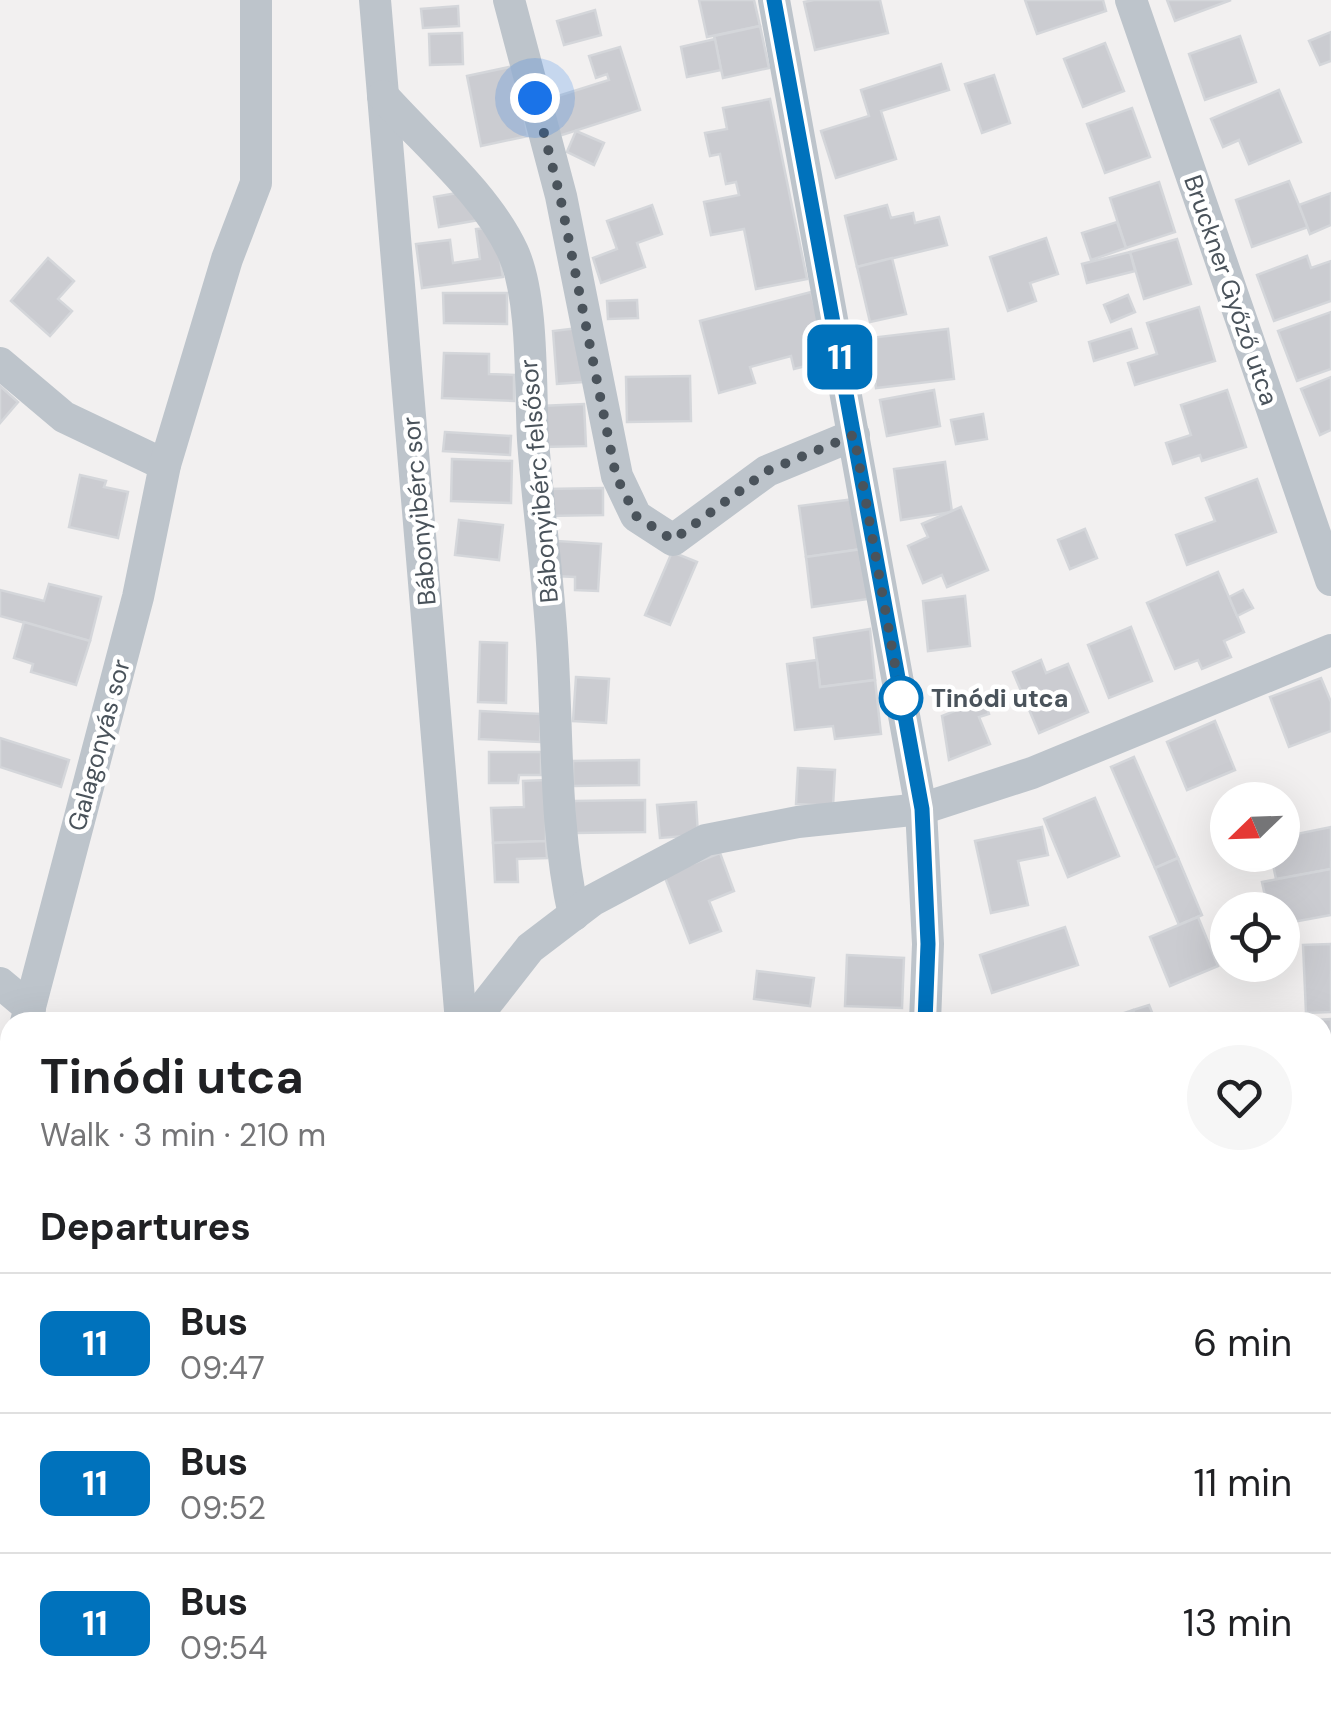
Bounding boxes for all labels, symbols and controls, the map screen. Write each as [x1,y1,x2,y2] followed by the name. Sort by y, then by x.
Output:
[510,73,560,123] your location
[1176,171,1286,409] street label: Bruckner Győző utca
[795,324,885,390] line badge: 11
[827,334,853,380] text: 11
[512,358,566,604] street label: Bábonyibérc felsősor
[394,415,444,607] street label: Bábonyibérc sor
[60,655,138,835] street label: Galagonyás sor
[880,677,922,719] marker: Tinódi utca
[931,682,1068,715] place label: Tinódi utca
[1210,782,1300,872] north arrow
[1210,782,1300,982] map controls
[1210,892,1300,982] button: locate
[40,1045,304,1108] text: Tinódi utca
[1187,1045,1292,1150] button: heart
[40,1114,326,1156] text: Walk · 3 min · 210 m
[40,1202,251,1252] text: Departures
[180,1297,248,1347] text: Bus
[1193,1318,1292,1368] text: 6 min
[82,1320,108,1366] text: 11
[180,1347,265,1389] text: 09:47
[180,1437,248,1487] text: Bus
[1193,1458,1292,1508] text: 11 min
[82,1460,108,1506] text: 11
[180,1487,266,1529] text: 09:52
[180,1577,248,1627] text: Bus
[1183,1598,1292,1648] text: 13 min
[82,1600,108,1646] text: 11
[180,1627,267,1669] text: 09:54

